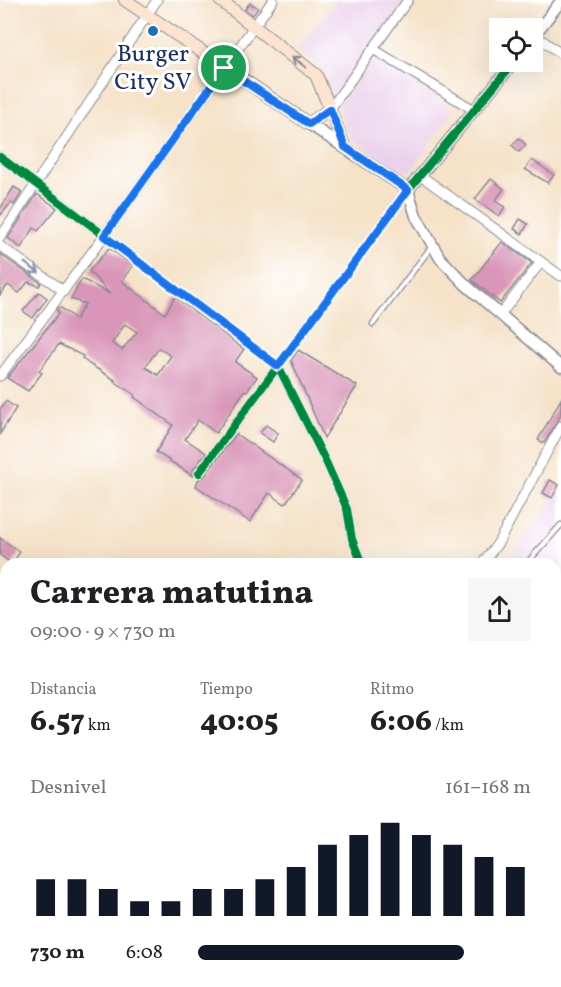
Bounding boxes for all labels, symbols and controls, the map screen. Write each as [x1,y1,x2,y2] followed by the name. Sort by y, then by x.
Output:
[489,18,543,72] map controls
[489,18,543,72] button: locate
[146,24,160,38] marker: Burger City SV
[114,38,192,100] place label: Burger City SV
[198,42,249,93] pin
[207,51,240,84] icon: arrive
[291,55,307,68] one-way arrow
[24,262,40,274] one-way arrow
[30,572,313,618] text: Carrera matutina
[468,578,531,641] button: share
[30,618,176,646] text: 09:00 · 9 × 730 m
[30,679,96,701] text: Distancia
[200,679,253,701] text: Tiempo
[370,679,414,701] text: Ritmo
[30,701,85,743] text: 6.57
[200,701,278,743] text: 40:05
[370,701,432,743] text: 6:06
[85,715,111,737] text: km
[432,715,464,737] text: /km
[30,774,106,802] text: Desnivel
[445,774,531,802] text: 161–168 m
[30,939,85,967] text: 730 m
[126,939,163,967] text: 6:08

